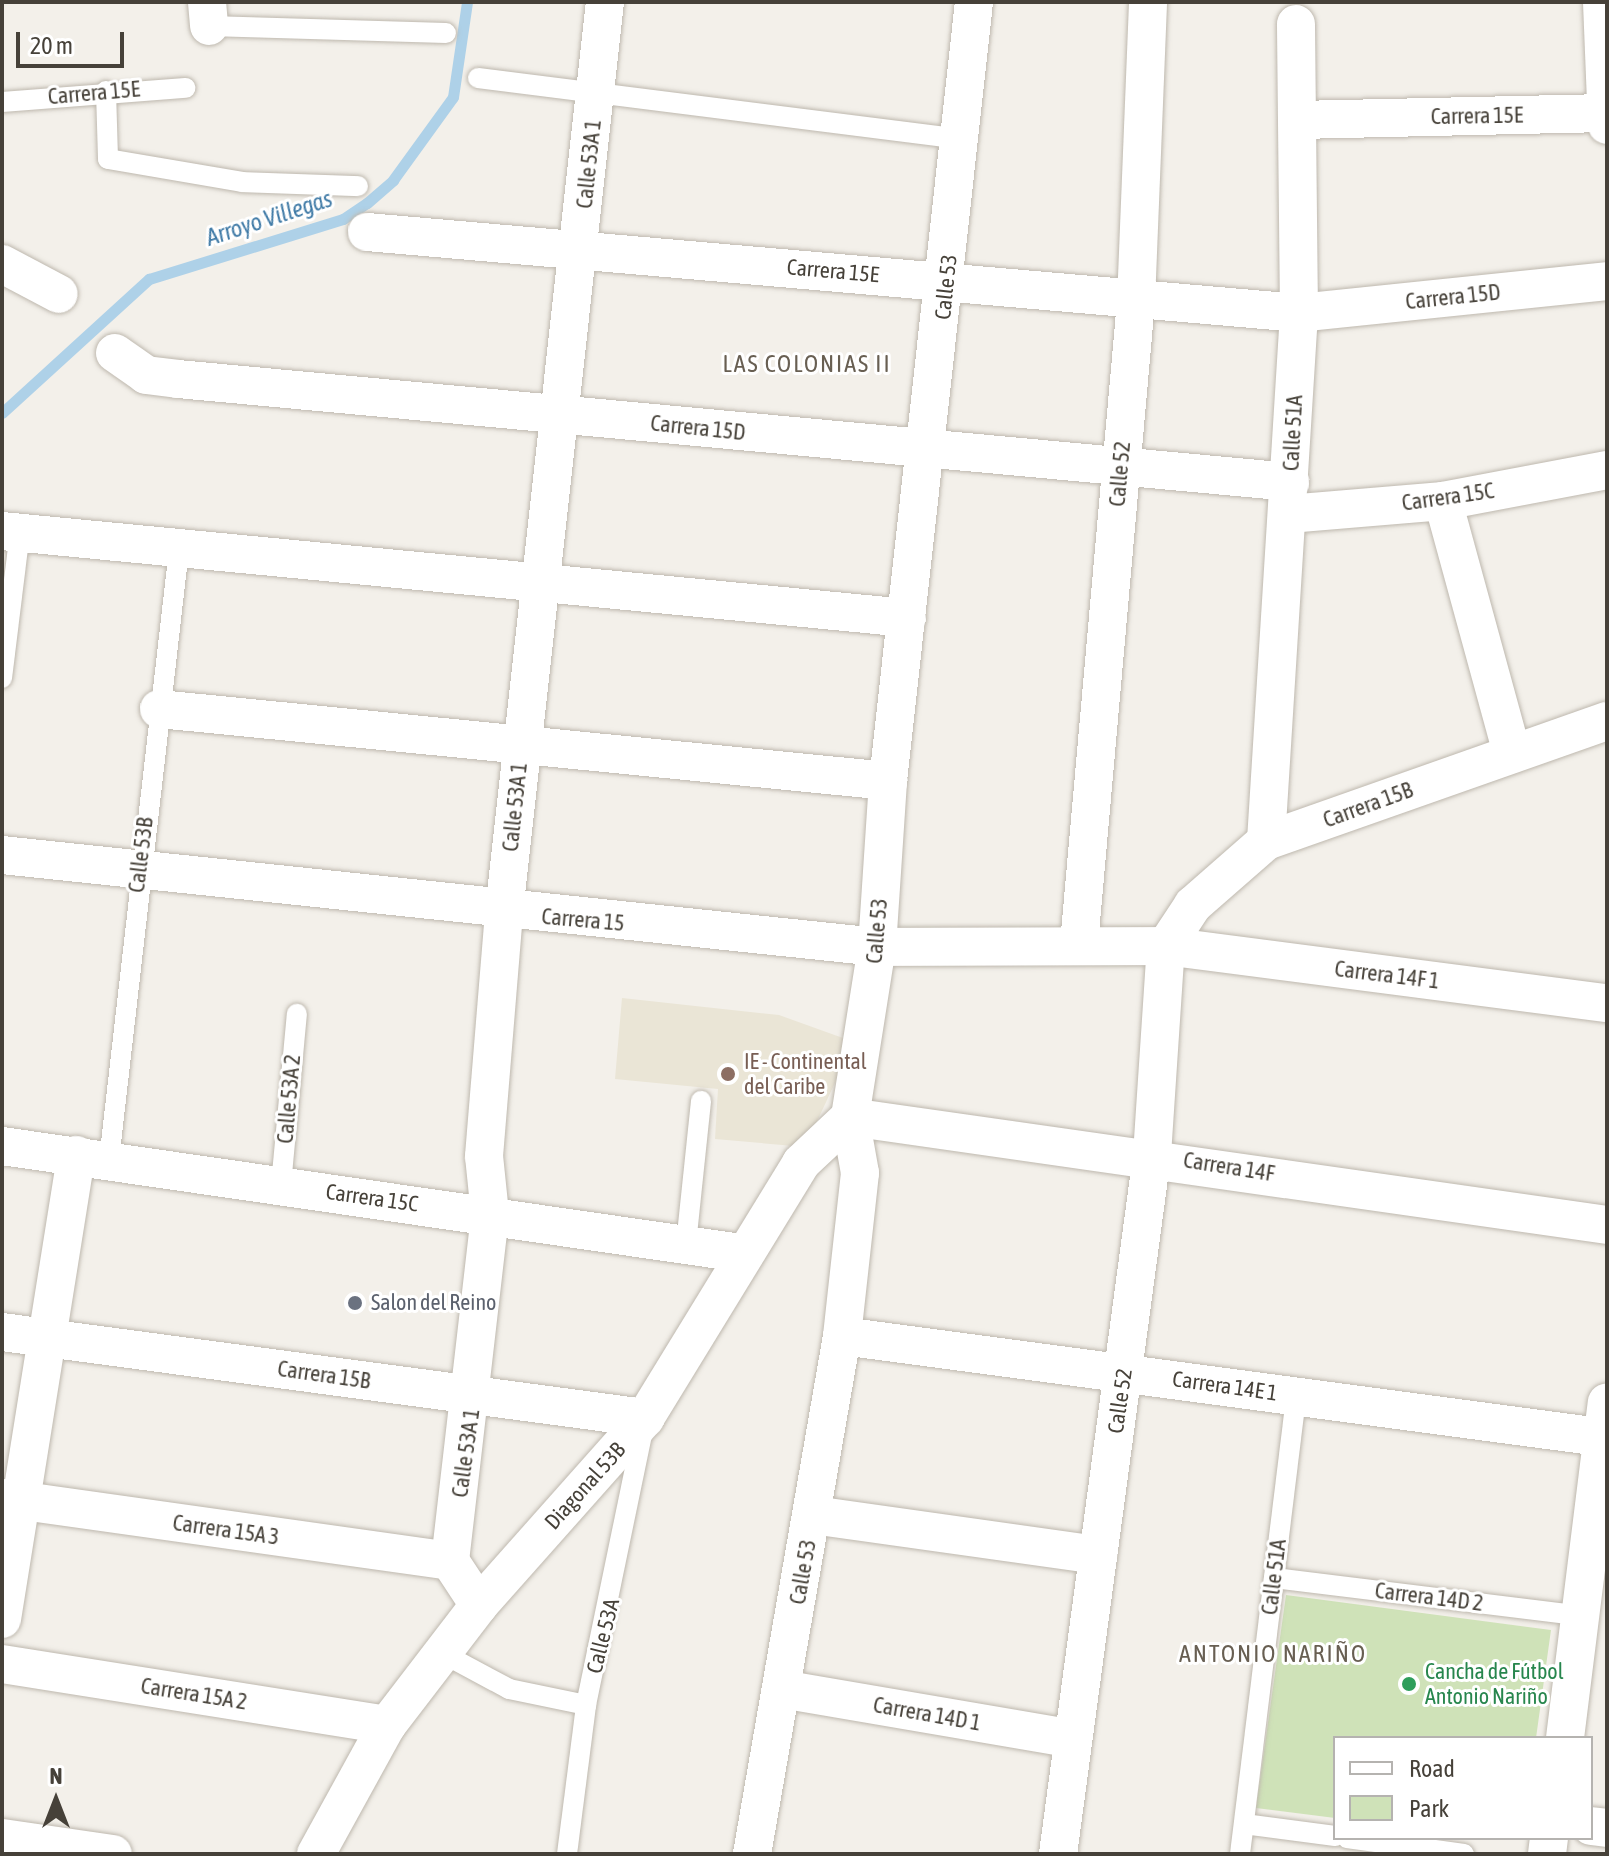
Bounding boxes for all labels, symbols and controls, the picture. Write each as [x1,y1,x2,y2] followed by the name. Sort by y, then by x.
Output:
[20,16,128,66] scale bar
[30,32,73,59] text: 20 m
[47,76,141,110] street label: Carrera 15E
[1431,102,1523,130] street label: Carrera 15E
[571,118,607,210] street label: Calle 53A 1
[202,184,336,252] water label: Arroyo Villegas
[929,253,963,321] street label: Calle 53
[786,254,880,288] street label: Carrera 15E
[1404,279,1502,315] street label: Carrera 15D
[722,350,892,378] district label: LAS COLONIAS II
[1278,394,1308,472] street label: Calle 51A
[649,410,747,446] street label: Carrera 15D
[1104,440,1136,508] street label: Calle 52
[1400,477,1496,517] street label: Carrera 15C
[497,761,533,853] street label: Calle 53A 1
[1320,777,1416,833] street label: Carrera 15B
[123,816,159,894] street label: Calle 53B
[861,897,893,965] street label: Calle 53
[540,903,626,937] street label: Carrera 15
[1333,955,1441,995] street label: Carrera 14F 1
[744,1048,867,1100] place label: IE - Continental del Caribe
[272,1053,306,1145] street label: Calle 53A 2
[719,1065,737,1083] marker: IE - Continental del Caribe
[1182,1147,1276,1187] street label: Carrera 14F
[324,1178,420,1218] street label: Carrera 15C
[371,1290,496,1316] place label: Salon del Reino
[346,1294,364,1312] marker: Salon del Reino
[276,1355,372,1395] street label: Carrera 15B
[1171,1366,1279,1406] street label: Carrera 14E 1
[1102,1367,1138,1435] street label: Calle 52
[447,1407,485,1499] street label: Calle 53A 1
[539,1437,631,1535] street label: Diagonal 53B
[171,1509,281,1551] street label: Carrera 15A 3
[784,1538,822,1606] street label: Calle 53
[1256,1538,1292,1616] street label: Calle 51A
[1373,1577,1485,1617] street label: Carrera 14D 2
[581,1596,625,1676] street label: Calle 53A
[1179,1640,1367,1668] district label: ANTONIO NARIÑO
[1425,1658,1563,1710] place label: Cancha de Fútbol Antonio Nariño
[139,1673,249,1715] street label: Carrera 15A 2
[1400,1675,1418,1693] marker: Cancha de Fútbol Antonio Nariño
[871,1692,983,1736] street label: Carrera 14D 1
[1333,1736,1593,1840] legend
[1409,1755,1455,1782] text: Road
[16,1760,96,1840] north arrow
[50,1763,62,1789] text: N
[1409,1795,1449,1822] text: Park

